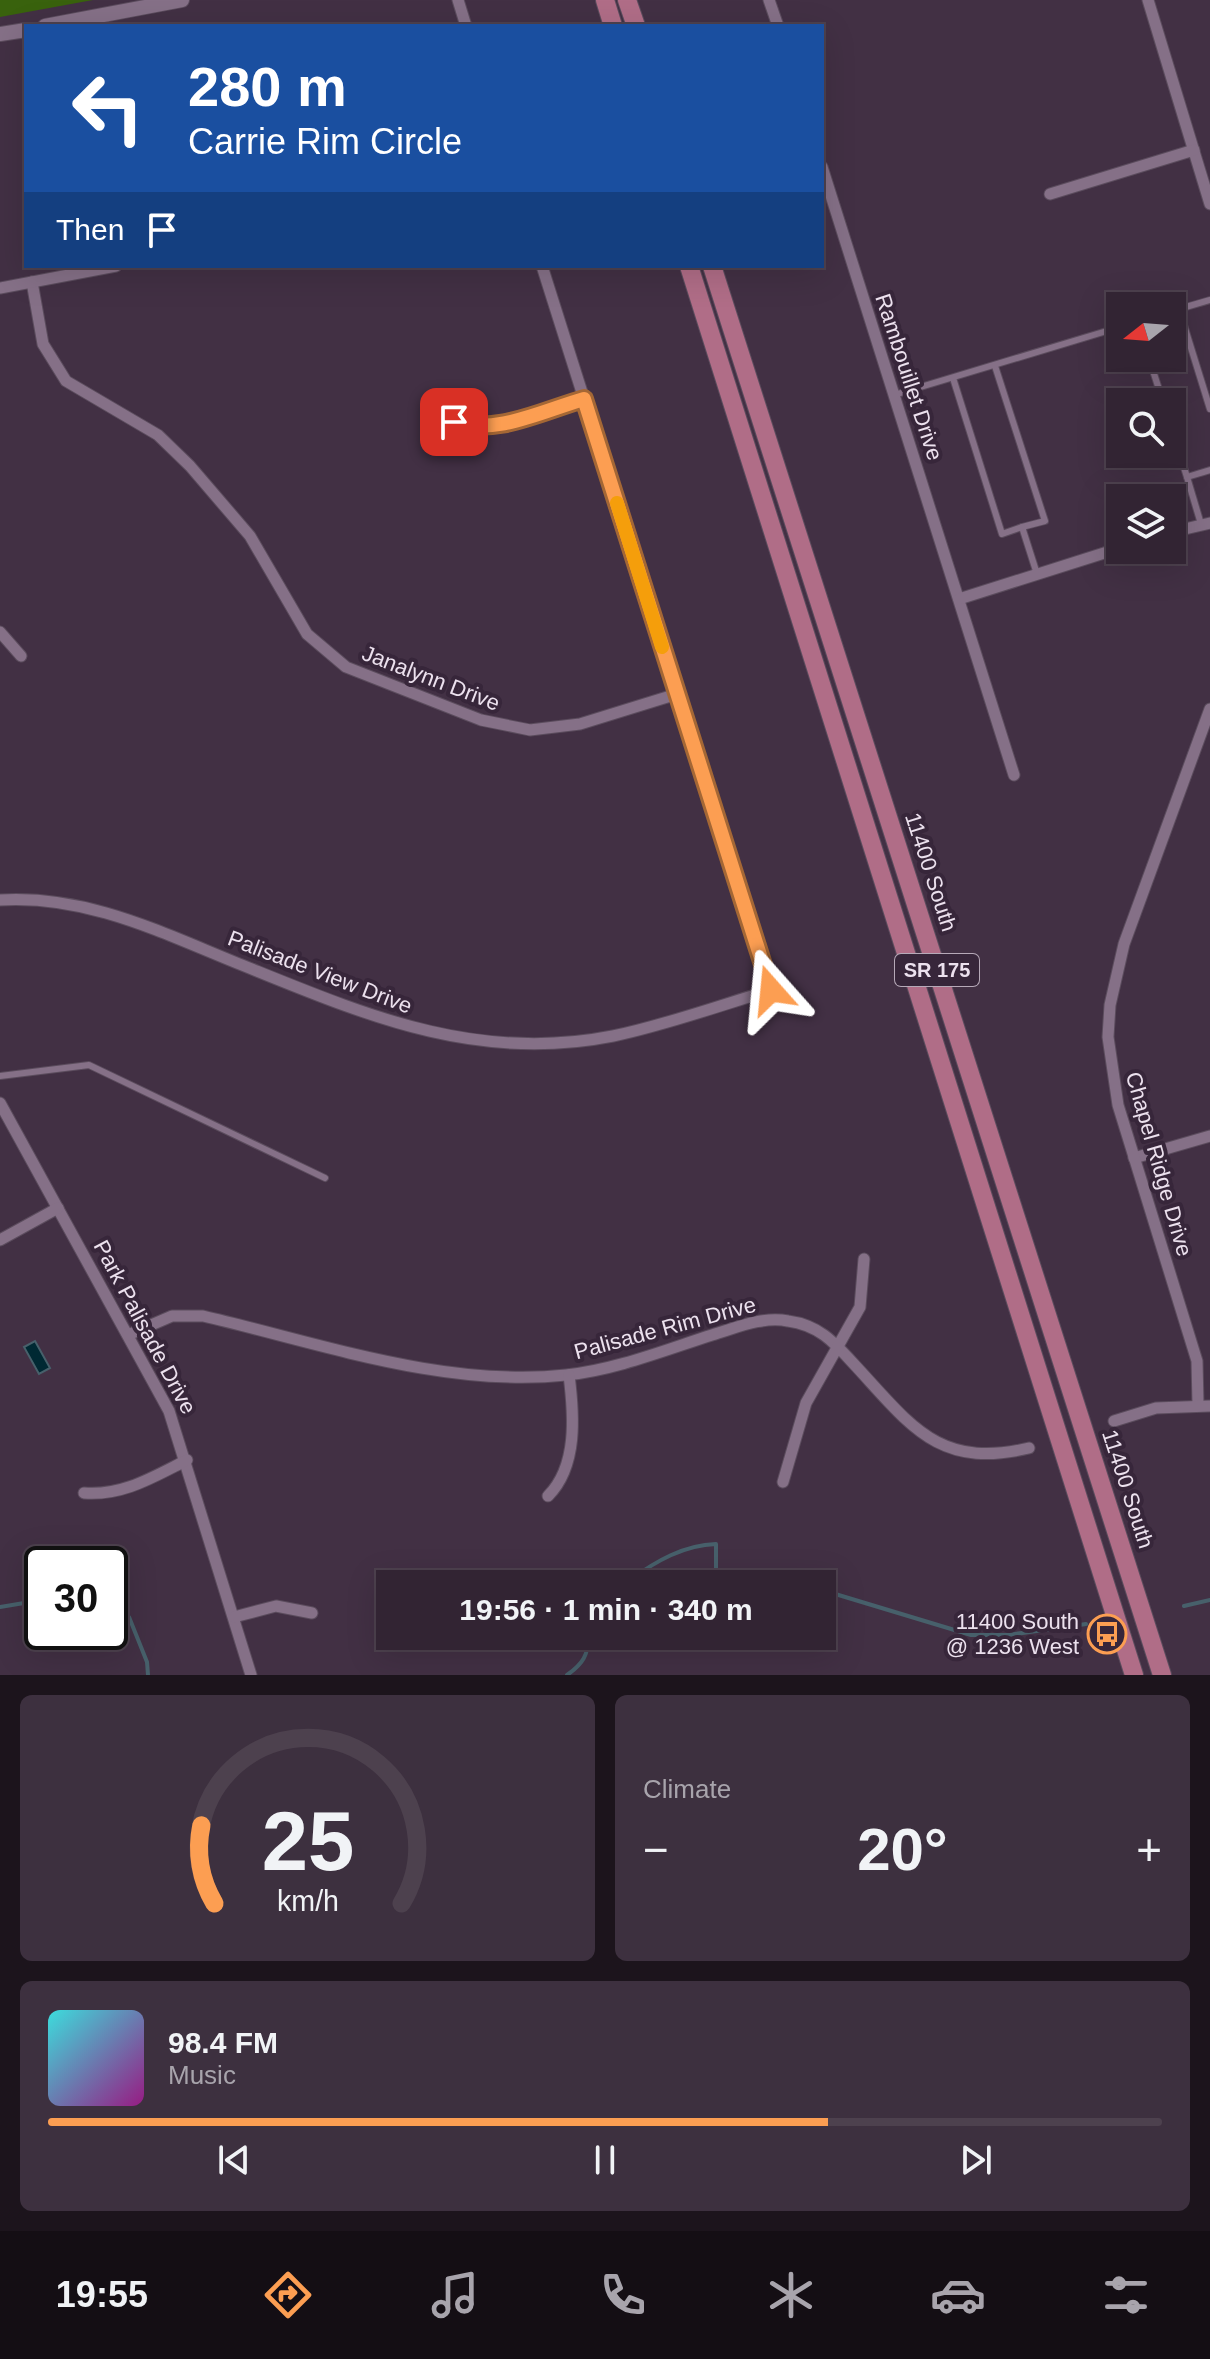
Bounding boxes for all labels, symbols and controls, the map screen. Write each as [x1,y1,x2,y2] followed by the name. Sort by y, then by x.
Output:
[188,55,347,118] text: 280 m
[56,56,160,160] icon: left
[188,121,462,162] text: Carrie Rim Circle
[140,208,184,252] icon: arrive
[56,213,124,246] text: Then
[870,291,948,463] street label: Rambouillet Drive
[1106,292,1186,372] north arrow
[1106,292,1186,564] map controls
[420,388,488,456] pin
[1106,388,1186,468] button: search
[432,400,476,444] icon: arrive
[1106,484,1186,564] button: layers
[359,640,503,716] street label: Janalynn Drive
[900,810,962,934] street label: 11400 South
[224,925,416,1019] street label: Palisade View Drive
[729,948,813,1032] position arrow
[895,954,979,986] road number: SR 175
[1121,1069,1197,1259] street label: Chapel Ridge Drive
[89,1236,201,1418] street label: Park Palisade Drive
[571,1292,759,1364] street label: Palisade Rim Drive
[1097,1427,1159,1551] street label: 11400 South
[24,1546,128,1650] speed limit sign: 30
[459,1593,753,1626] text: 19:56 · 1 min · 340 m
[946,1609,1079,1659] place label: 11400 South @ 1236 West
[1086,1613,1128,1655] bus stop icon: 11400 South @ 1236 West
[643,1774,731,1804] text: Climate
[261,1795,354,1888] text: 25
[857,1816,948,1883] text: 20°
[643,1825,669,1874] text: −
[1136,1825,1162,1874] text: +
[277,1885,338,1917] text: km/h
[168,2026,278,2059] text: 98.4 FM
[168,2060,236,2090] text: Music
[212,2138,256,2182] icon: previous
[583,2138,627,2182] icon: pause
[954,2138,998,2182] icon: next
[260,2267,316,2323] icon: directions
[427,2267,483,2323] icon: music
[595,2267,651,2323] icon: phone
[763,2267,819,2323] icon: climate
[930,2267,986,2323] icon: car
[1098,2267,1154,2323] icon: filters
[56,2274,148,2315] text: 19:55

